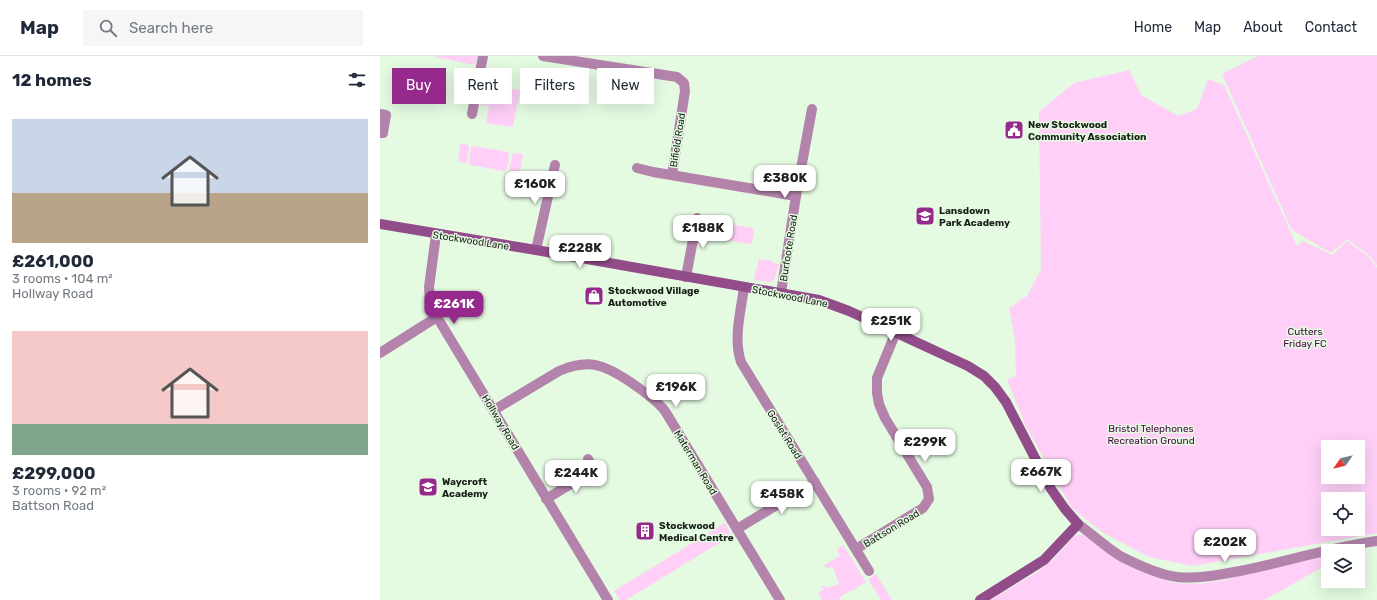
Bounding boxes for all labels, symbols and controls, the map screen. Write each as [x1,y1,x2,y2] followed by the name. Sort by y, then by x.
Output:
[83,10,363,46] search box
[20,16,59,39] text: Map
[97,17,119,39] icon: search
[129,19,213,37] text: Search here
[1134,19,1172,36] text: Home
[1194,19,1221,36] text: Map
[1243,19,1283,36] text: About
[1305,19,1357,36] text: Contact
[392,68,446,104] chip: Buy
[454,68,512,104] chip: Rent
[520,68,589,104] chip: Filters
[597,68,654,104] chip: New
[346,69,368,91] icon: filters
[12,70,92,90] text: 12 homes
[668,112,688,168] street label: Bifield Road
[1003,119,1025,141] public building icon: New Stockwood Community Association
[1028,119,1146,143] place label: New Stockwood Community Association
[154,145,226,217] icon: home
[757,165,813,199] pin: £380K
[763,170,807,185] text: £380K
[507,171,563,205] pin: £160K
[514,176,556,191] text: £160K
[914,205,936,227] school or university icon: Lansdown Park Academy
[939,205,1010,229] place label: Lansdown Park Academy
[778,214,800,282] street label: Burfoote Road
[675,215,731,249] pin: £188K
[682,220,724,235] text: £188K
[432,229,510,253] street label: Stockwood Lane
[552,235,608,269] pin: £228K
[558,240,602,255] text: £228K
[12,251,94,271] text: £261,000
[12,271,113,286] text: 3 rooms · 104 m²
[751,284,829,310] street label: Stockwood Lane
[583,285,605,307] shop icon: Stockwood Village Automotive
[608,285,699,309] place label: Stockwood Village Automotive
[12,286,93,301] text: Hollway Road
[426,291,482,325] pin: £261K
[433,296,475,311] text: £261K
[863,308,919,342] pin: £251K
[870,313,912,328] text: £251K
[1283,326,1327,350] park label: Cutters Friday FC
[154,357,226,429] icon: home
[648,374,704,408] pin: £196K
[655,379,697,394] text: £196K
[479,393,521,452] street label: Hollway Road
[764,408,804,461] street label: Goslet Road
[1107,423,1195,447] park label: Bristol Telephones Recreation Ground
[671,428,719,497] street label: Materman Road
[897,429,953,463] pin: £299K
[903,434,947,449] text: £299K
[1321,440,1365,484] north arrow
[1321,440,1365,588] map controls
[1013,459,1069,493] pin: £667K
[548,460,604,494] pin: £244K
[12,463,96,483] text: £299,000
[1020,464,1062,479] text: £667K
[554,465,598,480] text: £244K
[417,476,439,498] school or university icon: Waycroft Academy
[442,476,488,500] place label: Waycroft Academy
[754,481,810,515] pin: £458K
[12,483,106,498] text: 3 rooms · 92 m²
[760,486,804,501] text: £458K
[1321,492,1365,536] button: locate
[12,498,94,513] text: Battson Road
[861,507,922,550] street label: Battson Road
[634,520,656,542] building icon: Stockwood Medical Centre
[659,520,734,544] place label: Stockwood Medical Centre
[1197,529,1253,563] pin: £202K
[1203,534,1247,549] text: £202K
[1321,544,1365,588] button: layers

